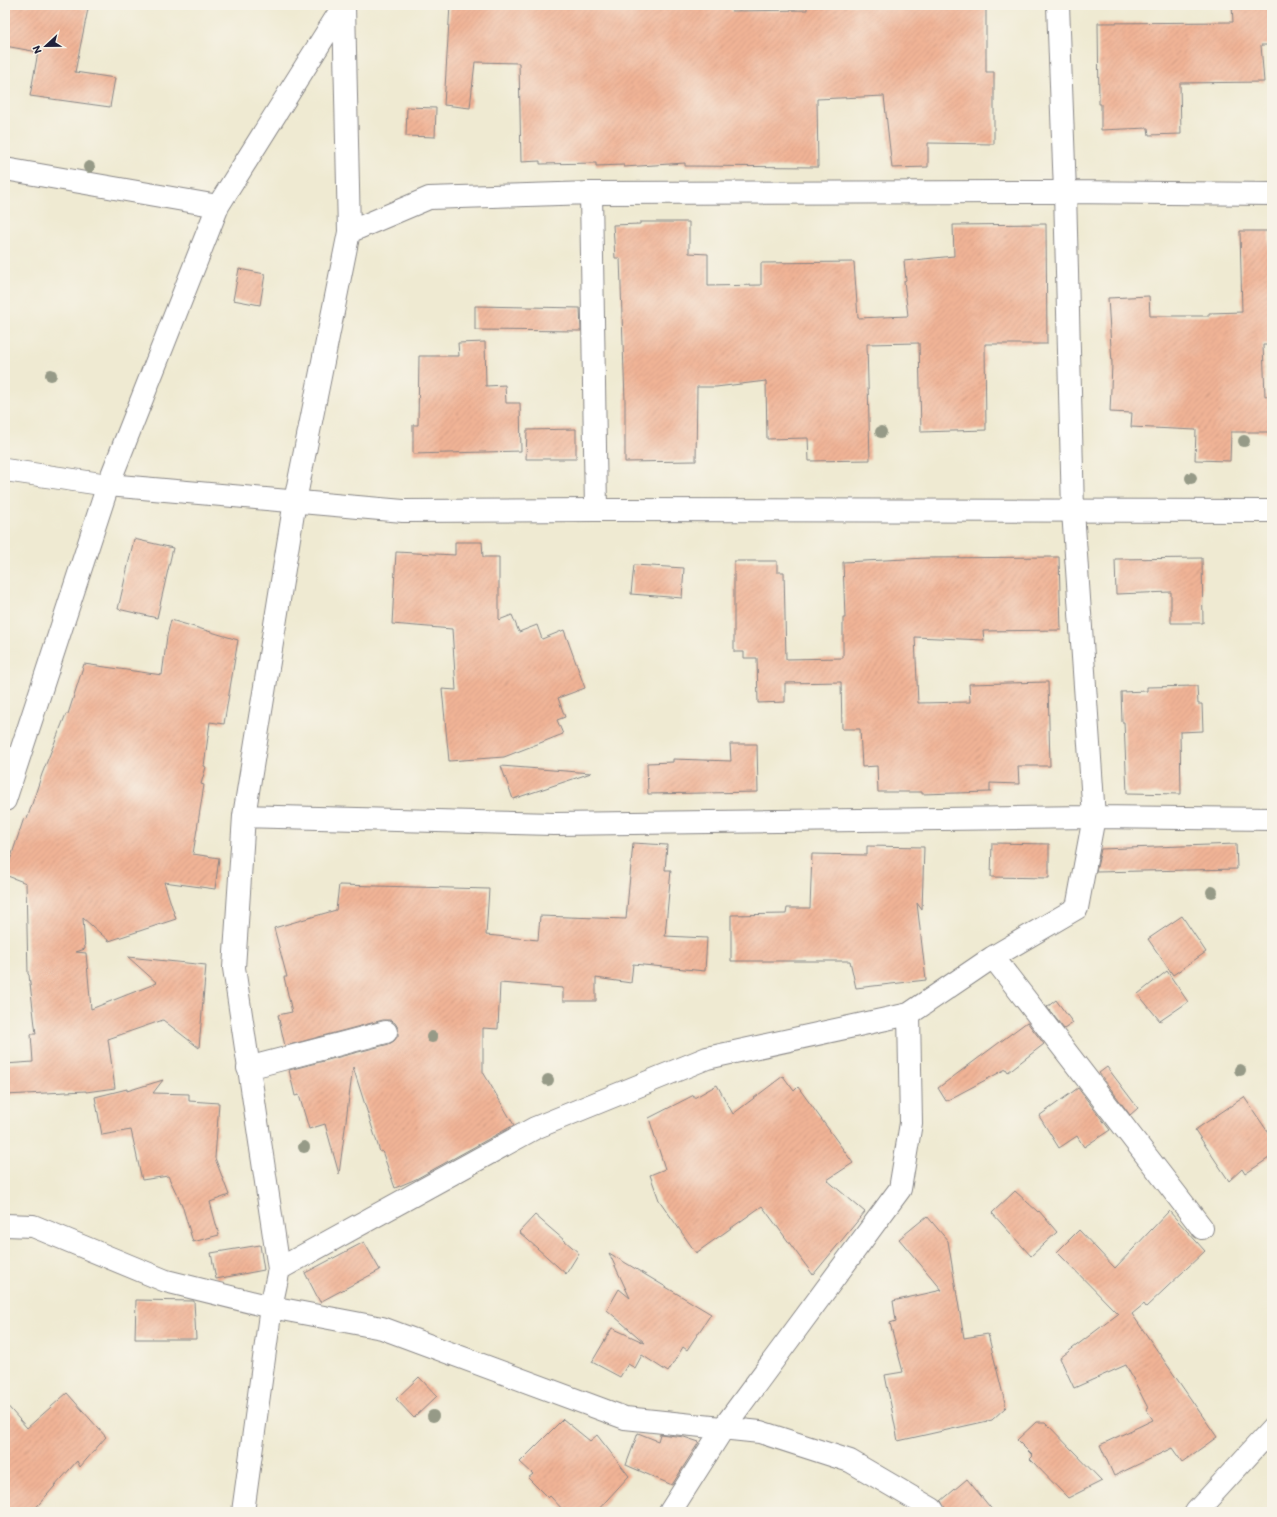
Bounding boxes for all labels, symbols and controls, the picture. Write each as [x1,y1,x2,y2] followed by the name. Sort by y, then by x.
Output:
[26,26,66,66] north arrow
[30,44,45,55] text: N

